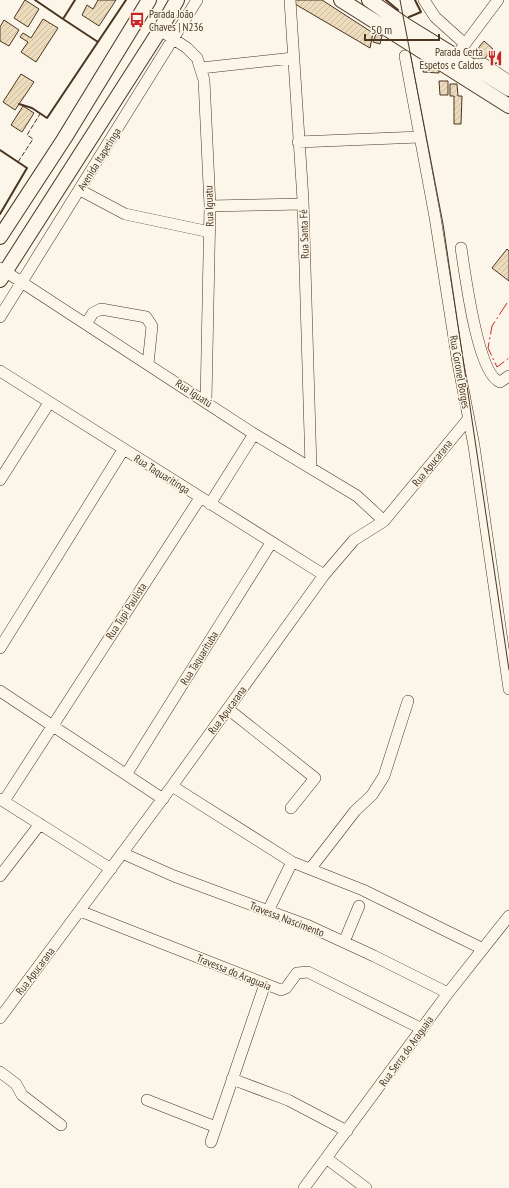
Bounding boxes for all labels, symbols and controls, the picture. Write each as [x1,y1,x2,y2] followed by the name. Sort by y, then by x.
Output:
[149,7,203,34] place label: Parada João Chaves | N236
[128,11,146,29] bus stop icon: Parada João Chaves | N236
[365,16,439,42] scale bar
[371,22,392,37] text: 50 m
[420,45,483,72] place label: Parada Certa Espetos e Caldos
[486,49,504,67] restaurant icon: Parada Certa Espetos e Caldos
[74,125,124,193] street label: Avenida Itapetinga
[201,185,217,227] street label: Rua Iguatu
[296,209,312,259] street label: Rua Santa Fé
[447,334,473,410] street label: Rua Coronel Borges
[173,376,215,410] street label: Rua Iguatú
[409,437,455,489] street label: Rua Apucarana
[131,451,193,497] street label: Rua Taquaritinga
[103,580,149,642] street label: Rua Tupi Paulista
[177,628,221,688] street label: Rua Taquarituba
[205,683,249,737] street label: Rua Apucarana
[248,898,327,940] street label: Travessa Nascimento
[12,944,58,998] street label: Rua Apucarana
[195,951,273,993] street label: Travessa do Araguaia
[376,1013,436,1089] street label: Rua Serra do Araguaia

